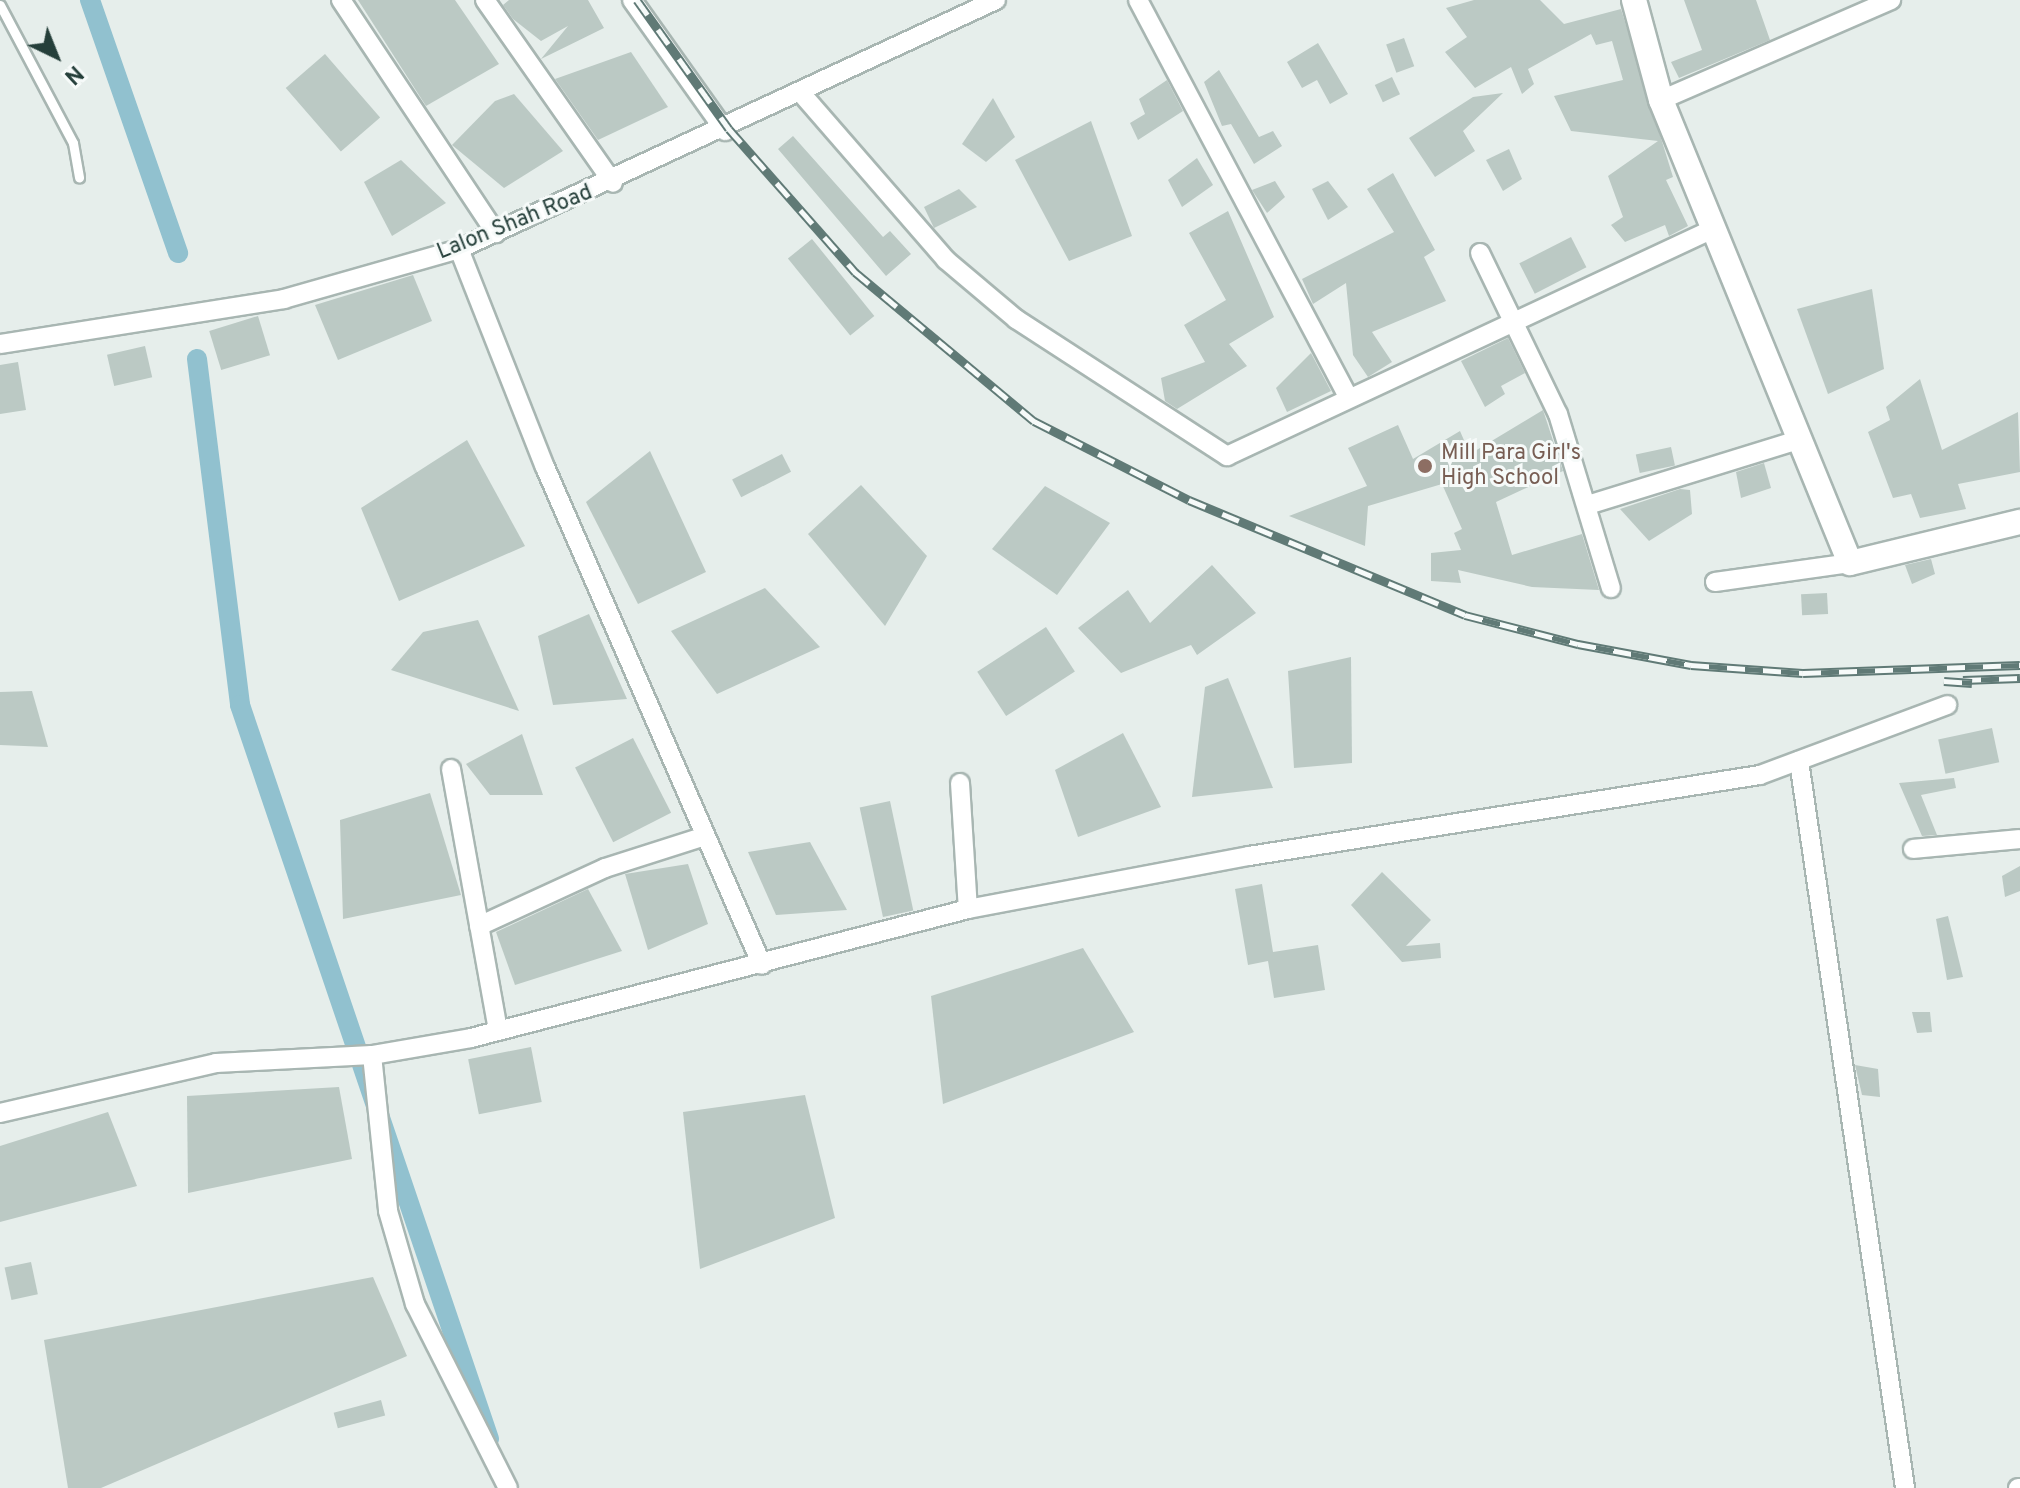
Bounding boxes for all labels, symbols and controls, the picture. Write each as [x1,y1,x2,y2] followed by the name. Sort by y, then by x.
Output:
[16,16,96,96] north arrow
[58,59,88,89] text: N
[434,180,596,266] street label: Lalon Shah Road
[1441,440,1581,492] place label: Mill Para Girl's High School
[1416,457,1434,475] marker: Mill Para Girl's High School

